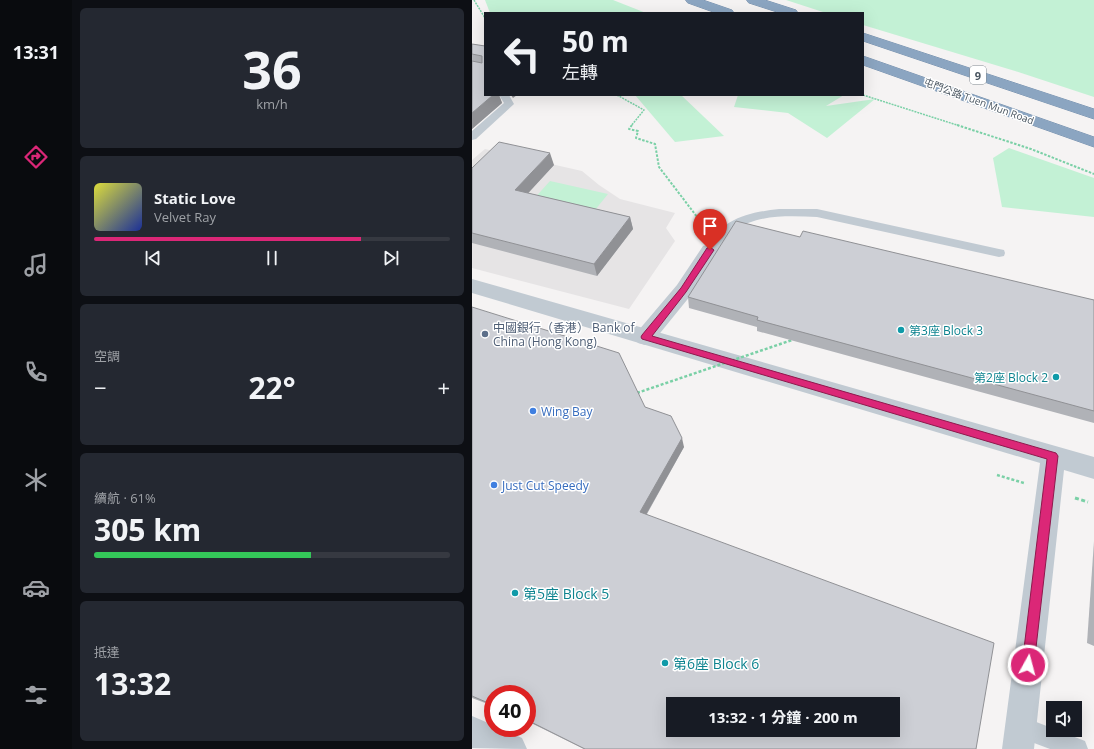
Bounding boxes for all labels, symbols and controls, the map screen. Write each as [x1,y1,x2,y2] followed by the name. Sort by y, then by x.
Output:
[562,22,629,60] text: 50 m
[496,28,548,80] icon: left
[242,33,302,104] text: 36
[13,40,59,64] text: 13:31
[562,60,598,84] text: 左轉
[970,66,986,84] road number: 9
[922,75,1036,127] street label: 屯門公路 Tuen Mun Road
[256,95,288,113] text: km/h
[22,143,50,171] icon: directions
[154,188,236,208] text: Static Love
[154,208,216,226] text: Velvet Ray
[693,209,727,250] pin
[699,215,721,237] icon: arrive
[142,247,164,269] icon: previous
[261,247,283,269] icon: pause
[380,247,402,269] icon: next
[22,251,50,279] icon: music
[493,319,636,350] place label: 中國銀行（香港） Bank of China (Hong Kong)
[909,322,983,339] place label: 第3座 Block 3
[896,325,906,335] marker: 第3座 Block 3
[480,329,490,339] marker: 中國銀行（香港） Bank of China (Hong Kong)
[94,347,120,365] text: 空調
[22,358,50,386] icon: phone
[248,367,296,408] text: 22°
[974,369,1048,386] place label: 第2座 Block 2
[94,372,107,402] text: −
[437,372,450,402] text: +
[1051,372,1061,382] marker: 第2座 Block 2
[541,403,594,420] place label: Wing Bay
[528,406,538,416] marker: Wing Bay
[22,466,50,494] icon: climate
[501,477,590,494] place label: Just Cut Speedy
[489,480,499,490] marker: Just Cut Speedy
[94,489,156,507] text: 續航 · 61%
[94,509,201,550] text: 305 km
[22,574,50,602] icon: car
[523,584,609,603] place label: 第5座 Block 5
[510,588,520,598] marker: 第5座 Block 5
[94,643,120,661] text: 抵達
[1007,644,1049,686] position arrow
[673,654,759,673] place label: 第6座 Block 6
[660,658,670,668] marker: 第6座 Block 6
[94,663,171,704] text: 13:32
[22,681,50,709] icon: filters
[484,685,536,737] speed limit sign: 40
[1046,701,1082,737] map controls
[1046,701,1082,737] button: sound
[708,707,858,727] text: 13:32 · 1 分鐘 · 200 m

